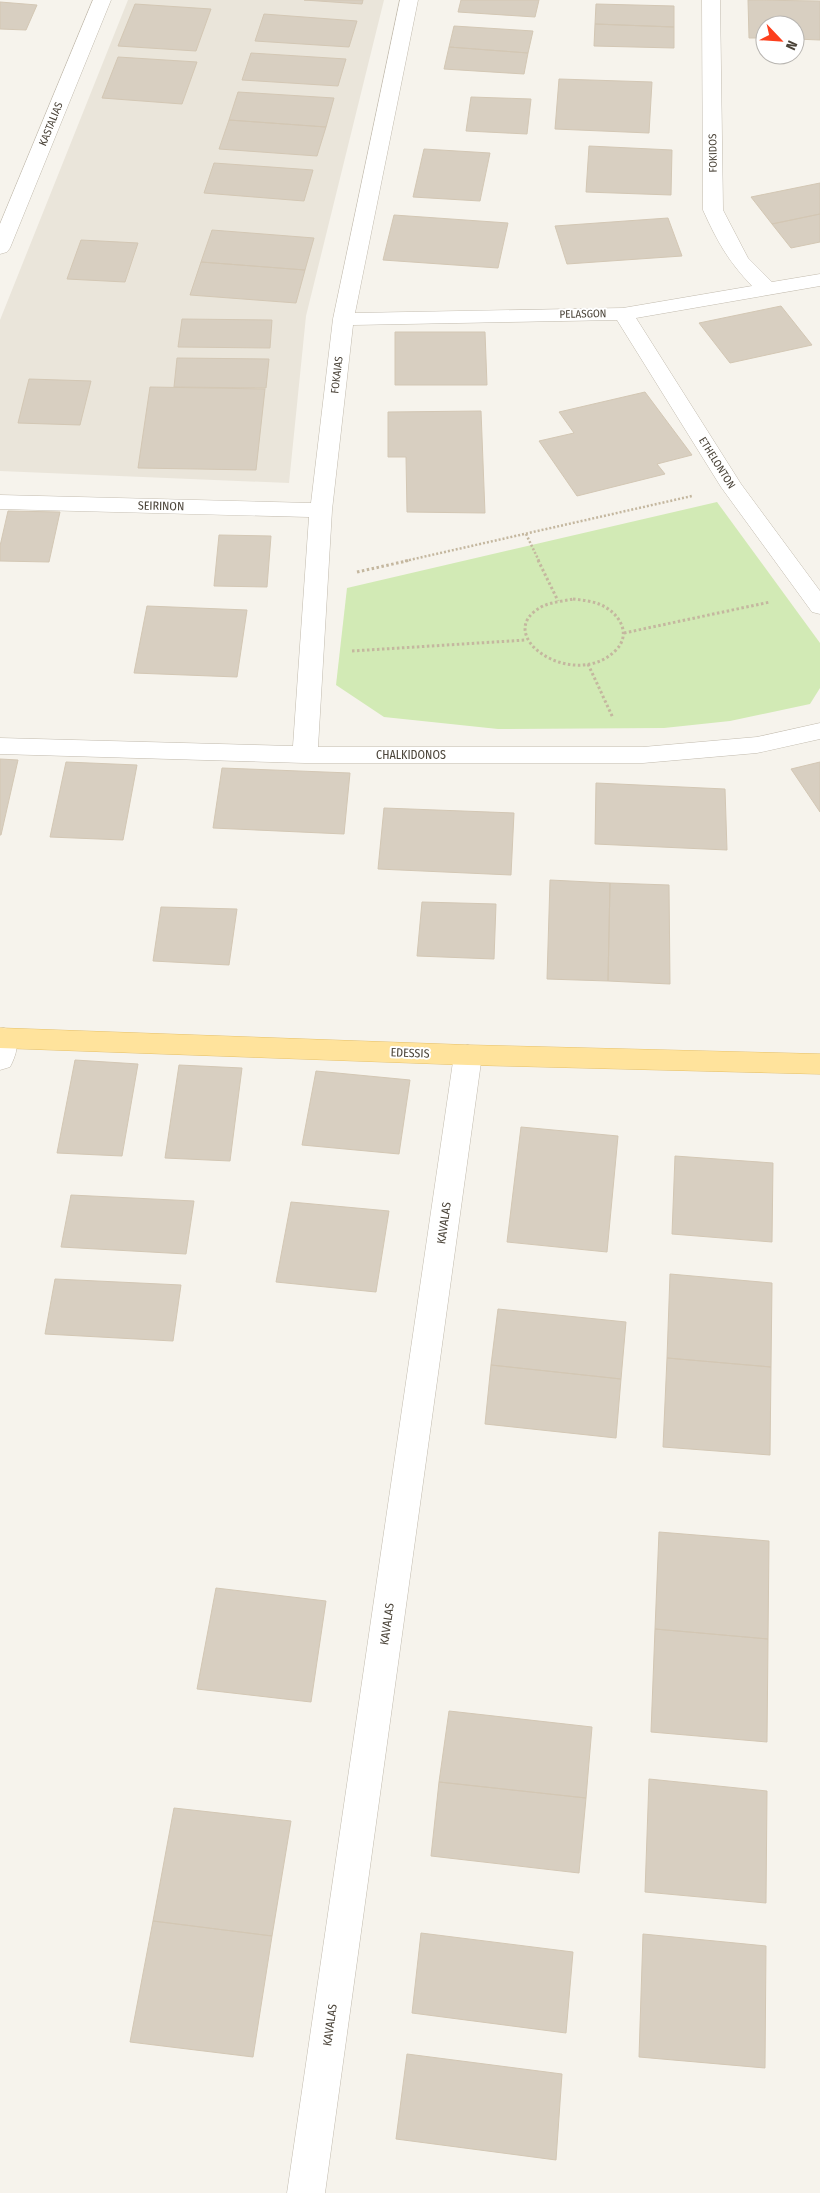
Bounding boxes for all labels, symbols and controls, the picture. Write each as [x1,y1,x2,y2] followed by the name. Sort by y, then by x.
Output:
[755,15,805,65] north arrow
[782,38,801,53] text: N
[36,100,66,148] street label: KASTALIAS
[706,133,720,173] street label: FOKIDOS
[559,307,607,321] street label: PELASGON
[328,355,346,394] street label: FOKAIAS
[696,435,738,491] street label: ETHELONTON
[138,499,184,513] street label: SEIRINON
[376,748,446,762] street label: CHALKIDONOS
[390,1045,430,1061] street label: EDESSIS
[434,1201,454,1245] street label: KAVALAS
[377,1602,397,1646] street label: KAVALAS
[320,2003,340,2047] street label: KAVALAS

